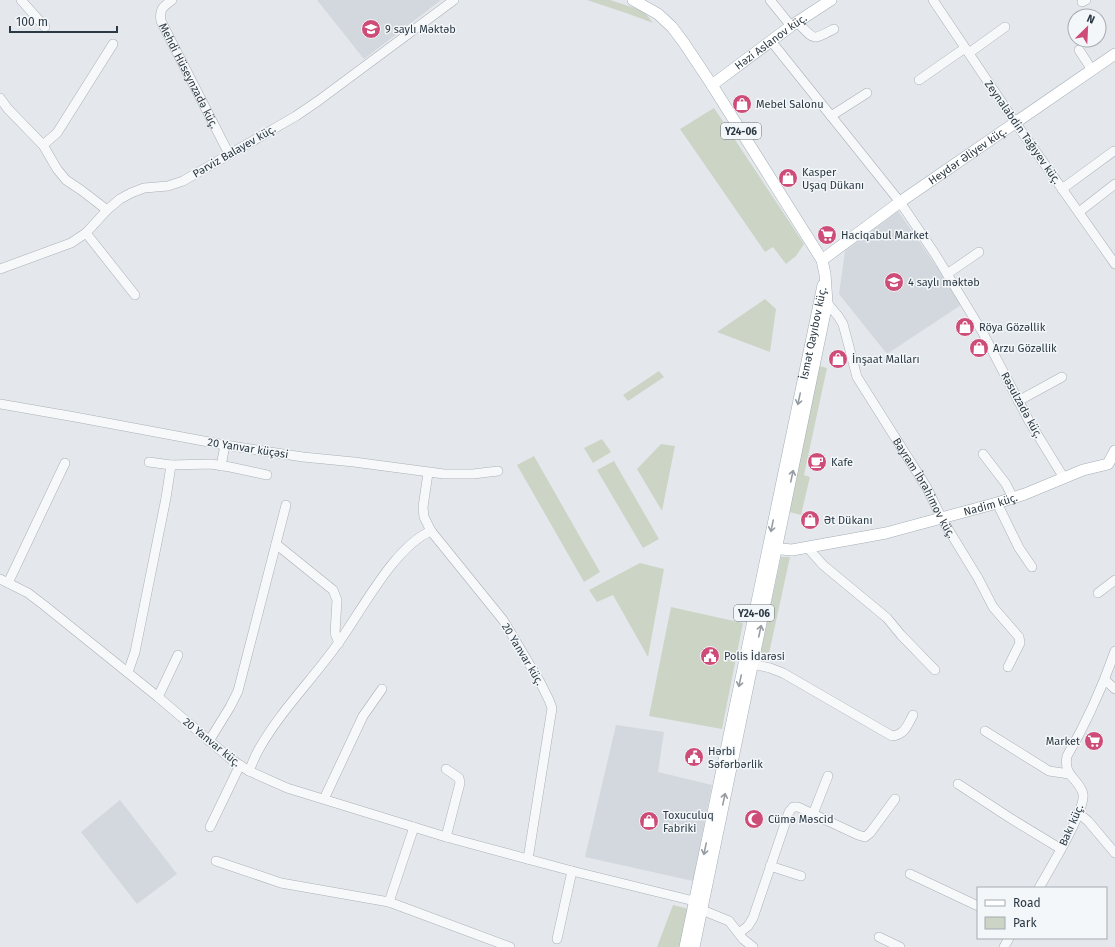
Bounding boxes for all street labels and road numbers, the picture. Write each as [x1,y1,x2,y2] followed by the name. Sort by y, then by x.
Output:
[732,11,810,73] street label: Həzi Aslanov küç.
[156,21,221,131] street label: Mehdi Hüseynzadə küç.
[982,78,1063,187] street label: Zeynalabdin Tağıyev küç.
[190,122,278,181] street label: Pərviz Balayev küç.
[721,123,761,139] road number: Y24-06
[926,124,1009,187] street label: Heydər Əliyev küç.
[797,286,829,381] street label: İsmət Qayıbov küç.
[998,370,1045,441] street label: Rəsulzadə küç.
[207,436,289,461] street label: 20 Yanvar küçəsi
[890,436,958,541] street label: Bayram İbrahimov küç.
[962,491,1020,519] street label: Nadim küç.
[734,605,774,621] road number: Y24-06
[499,621,546,688] street label: 20 Yanvar küç.
[180,715,243,770] street label: 20 Yanvar küç.
[1057,802,1087,848] street label: Bakı küç.

